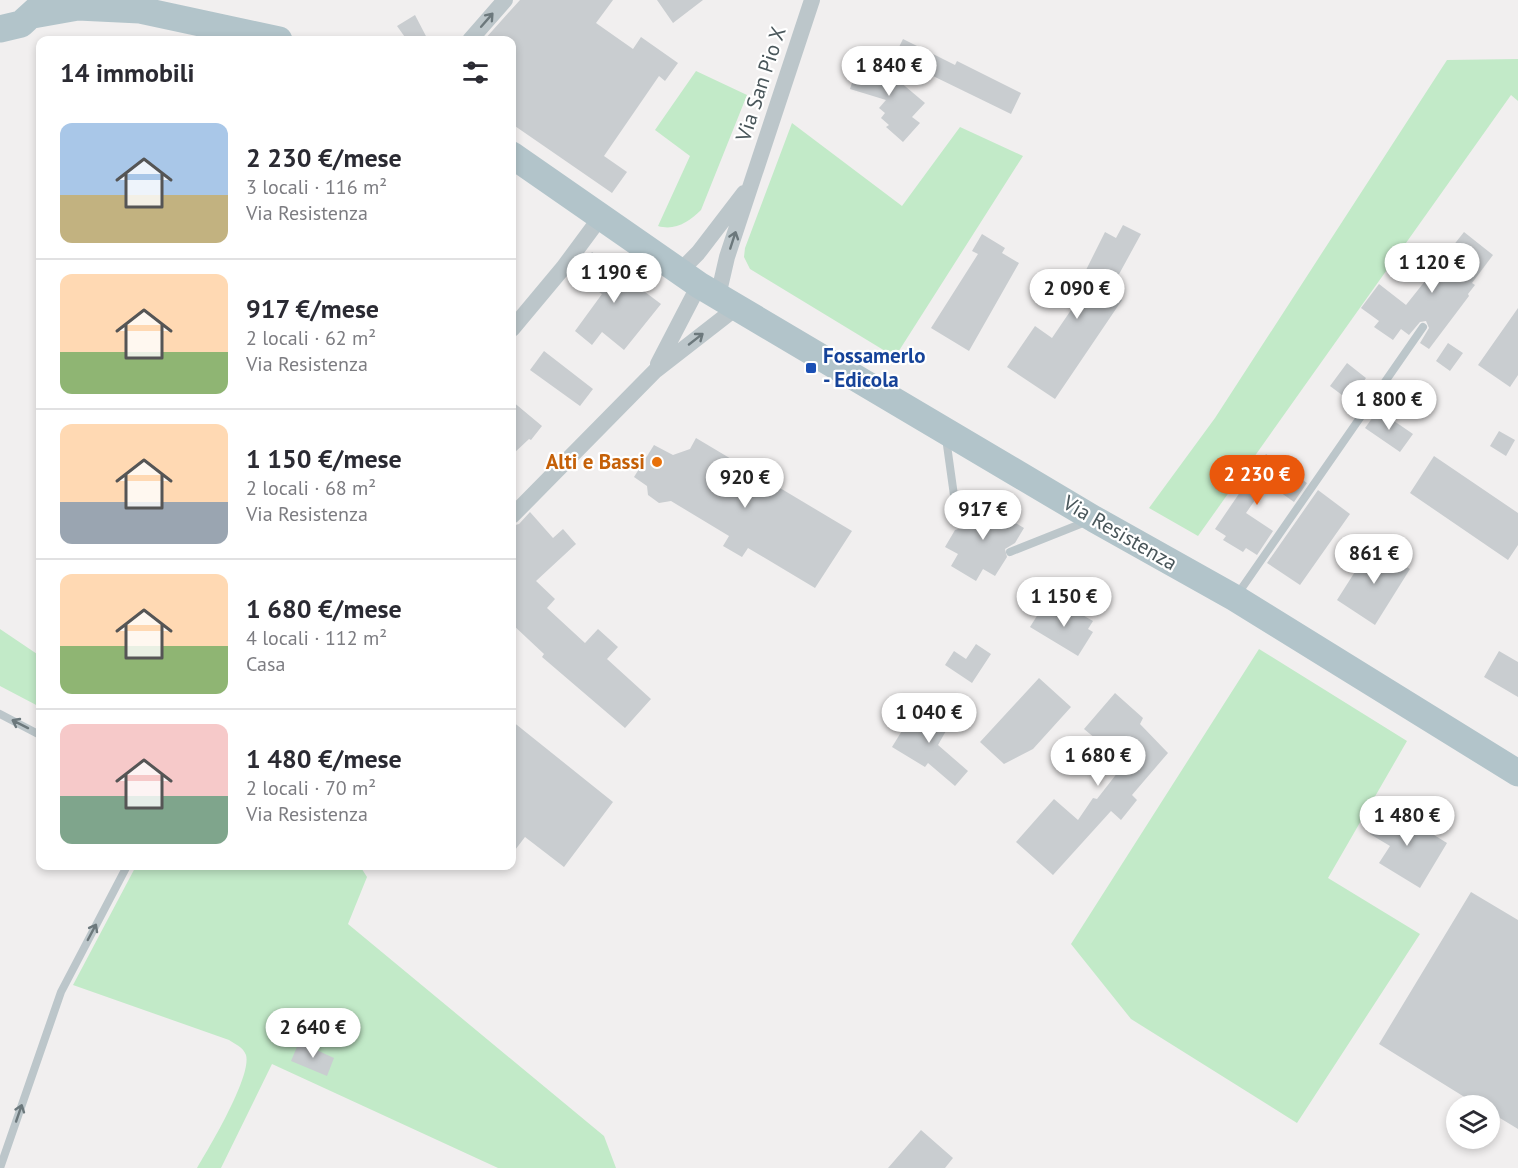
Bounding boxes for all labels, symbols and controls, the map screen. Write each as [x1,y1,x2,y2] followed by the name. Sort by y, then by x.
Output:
[480,13,494,28] one-way arrow
[729,23,792,145] street label: Via San Pio X
[834,46,944,97] pin: 1 840 €
[856,52,922,78] text: 1 840 €
[60,56,194,89] text: 14 immobili
[459,56,492,89] icon: filters
[246,141,402,174] text: 2 230 €/mese
[108,147,180,219] icon: home
[246,174,387,200] text: 3 locali · 116 m²
[246,200,368,226] text: Via Resistenza
[728,231,739,250] one-way arrow
[1377,243,1487,294] pin: 1 120 €
[1399,249,1465,275] text: 1 120 €
[559,253,669,304] pin: 1 190 €
[581,259,647,285] text: 1 190 €
[1022,269,1132,320] pin: 2 090 €
[1044,275,1110,301] text: 2 090 €
[246,292,379,325] text: 917 €/mese
[108,298,180,370] icon: home
[246,325,376,351] text: 2 locali · 62 m²
[687,333,703,346] one-way arrow
[823,342,925,393] place label: Fossamerlo - Edicola
[246,351,368,377] text: Via Resistenza
[804,361,818,375] marker: Fossamerlo - Edicola
[1334,380,1444,431] pin: 1 800 €
[1356,386,1422,412] text: 1 800 €
[246,442,402,475] text: 1 150 €/mese
[108,448,180,520] icon: home
[546,448,645,475] place label: Alti e Bassi
[650,455,664,469] marker: Alti e Bassi
[1202,455,1312,506] pin: 2 230 €
[703,458,787,509] pin: 920 €
[1224,461,1290,487] text: 2 230 €
[720,464,770,490] text: 920 €
[246,475,376,501] text: 2 locali · 68 m²
[1057,488,1182,576] street label: Via Resistenza
[941,490,1025,541] pin: 917 €
[958,496,1008,522] text: 917 €
[246,501,368,527] text: Via Resistenza
[1332,534,1416,585] pin: 861 €
[1349,540,1399,566] text: 861 €
[1009,577,1119,628] pin: 1 150 €
[1031,583,1097,609] text: 1 150 €
[246,592,402,625] text: 1 680 €/mese
[108,598,180,670] icon: home
[246,625,387,651] text: 4 locali · 112 m²
[246,651,285,677] text: Casa
[874,693,984,744] pin: 1 040 €
[896,699,962,725] text: 1 040 €
[12,718,30,729] one-way arrow
[1043,736,1153,787] pin: 1 680 €
[246,742,402,775] text: 1 480 €/mese
[1065,742,1131,768] text: 1 680 €
[108,748,180,820] icon: home
[246,775,376,801] text: 2 locali · 70 m²
[1352,796,1462,847] pin: 1 480 €
[246,801,368,827] text: Via Resistenza
[1374,802,1440,828] text: 1 480 €
[87,924,98,942] one-way arrow
[258,1008,368,1059] pin: 2 640 €
[280,1014,346,1040] text: 2 640 €
[1446,1095,1500,1149] map controls
[1446,1095,1500,1149] button: layers
[15,1104,26,1123] one-way arrow

